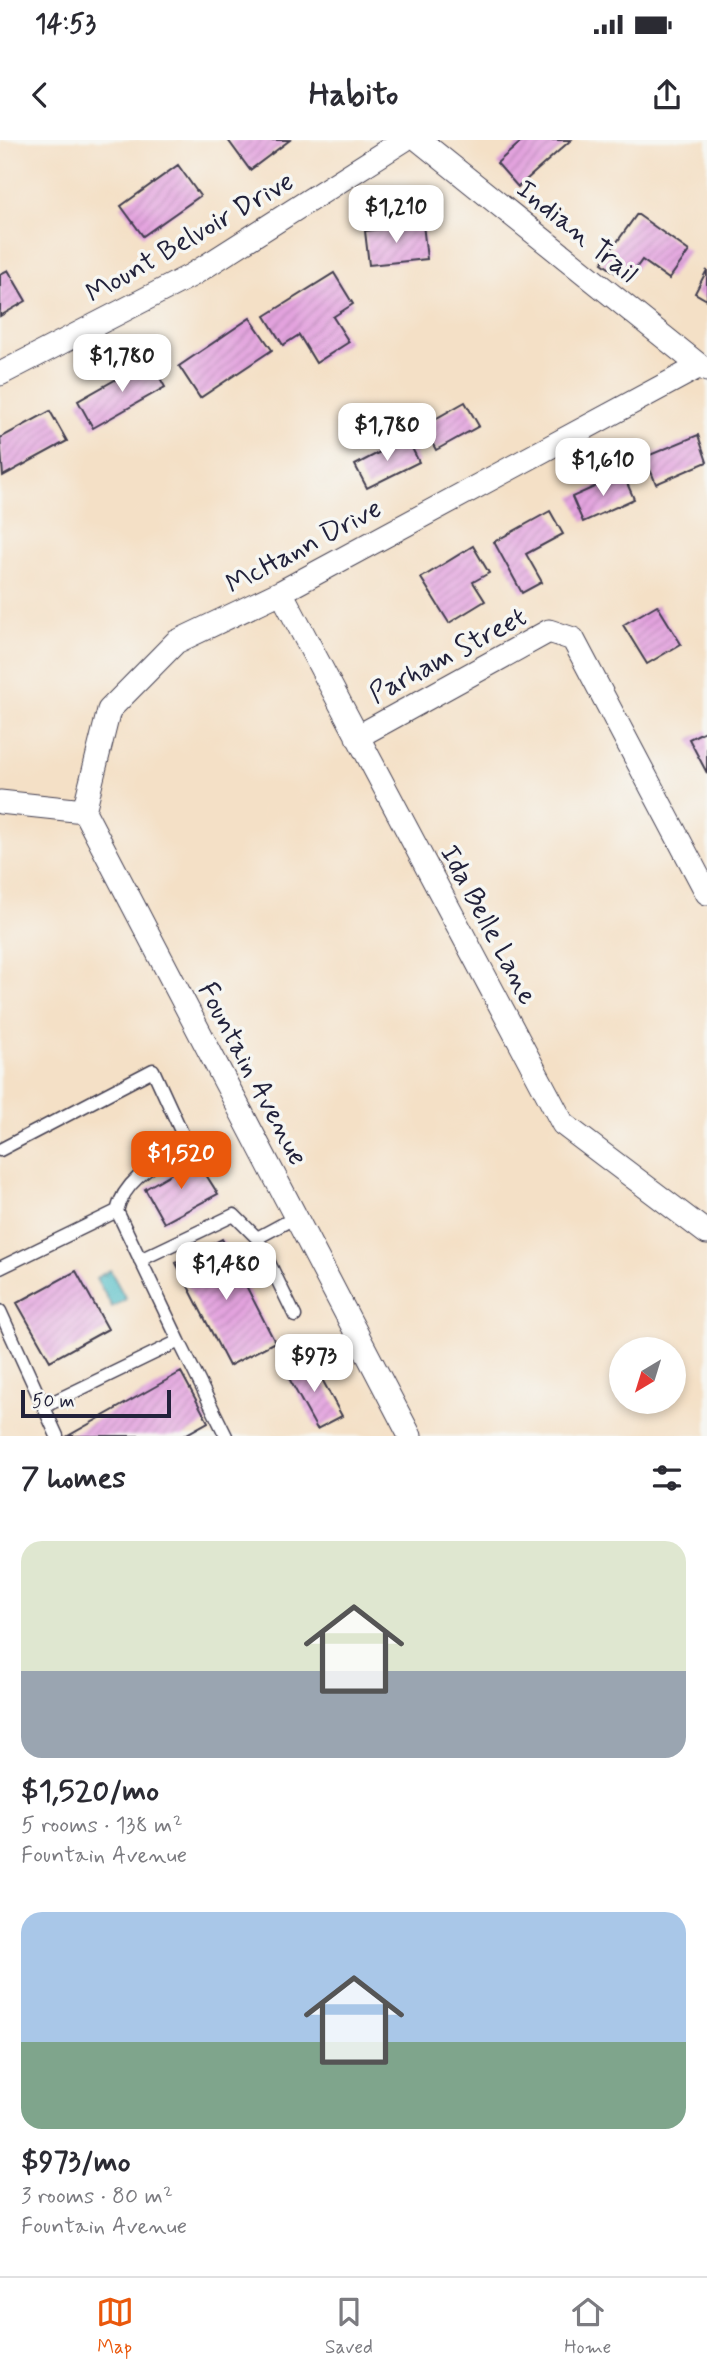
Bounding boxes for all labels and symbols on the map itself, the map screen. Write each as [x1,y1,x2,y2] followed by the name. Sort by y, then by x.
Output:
[80,164,301,313] street label: Mount Belvoir Drive
[508,172,645,292] street label: Indian Trail
[339,186,453,245] pin: $1,210
[65,334,179,394] pin: $1,780
[330,404,444,463] pin: $1,780
[546,438,660,498] pin: $1,610
[220,491,389,604] street label: McHann Drive
[363,599,533,713] street label: Parham Street
[430,839,545,1012] street label: Ida Belle Lane
[188,976,316,1172] street label: Fountain Avenue
[124,1132,238,1191] pin: $1,520
[169,1242,283,1302] pin: $1,480
[273,1334,355,1394] pin: $973
[609,1337,686,1414] north arrow
[21,1387,172,1419] scale bar

